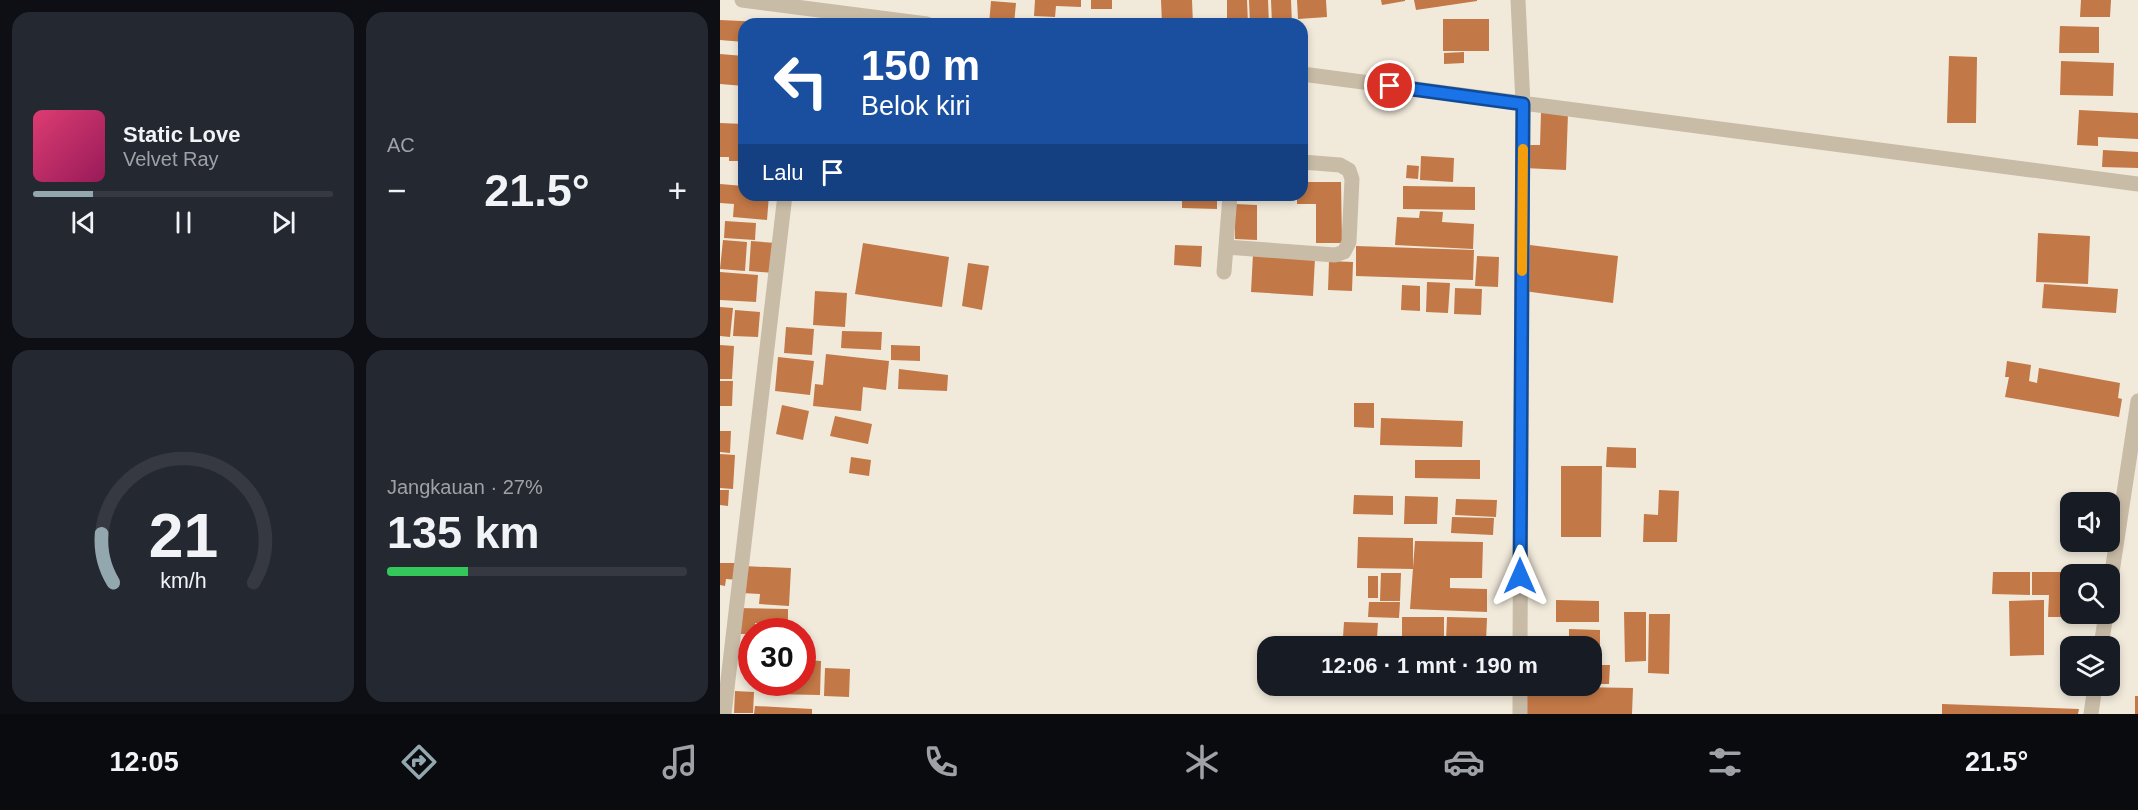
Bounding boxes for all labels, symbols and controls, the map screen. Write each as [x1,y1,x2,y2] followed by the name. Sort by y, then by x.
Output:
[762,42,840,120] icon: left
[861,42,980,89] text: 150 m
[1364,60,1415,111] pin
[1373,69,1406,102] icon: arrive
[861,91,971,121] text: Belok kiri
[123,122,240,147] text: Static Love
[387,134,415,156] text: AC
[123,148,219,170] text: Velvet Ray
[816,156,849,189] icon: arrive
[762,160,804,185] text: Lalu
[484,165,590,216] text: 21.5°
[387,172,406,209] text: −
[668,172,687,209] text: +
[67,206,100,239] icon: previous
[167,206,200,239] icon: pause
[267,206,300,239] icon: next
[387,476,543,498] text: Jangkauan · 27%
[2060,492,2120,696] map controls
[2060,492,2120,552] button: sound
[148,501,218,570] text: 21
[387,507,540,558] text: 135 km
[1488,544,1552,608] position arrow
[2060,564,2120,624] button: search
[160,569,206,593] text: km/h
[738,618,816,696] speed limit sign: 30
[2060,636,2120,696] button: layers
[1321,653,1538,678] text: 12:06 · 1 mnt · 190 m
[398,741,440,783] icon: directions
[659,741,701,783] icon: music
[920,741,962,783] icon: phone
[1181,741,1223,783] icon: climate
[1443,741,1485,783] icon: car
[1704,741,1746,783] icon: filters
[110,747,179,777] text: 12:05
[1965,747,2028,777] text: 21.5°

